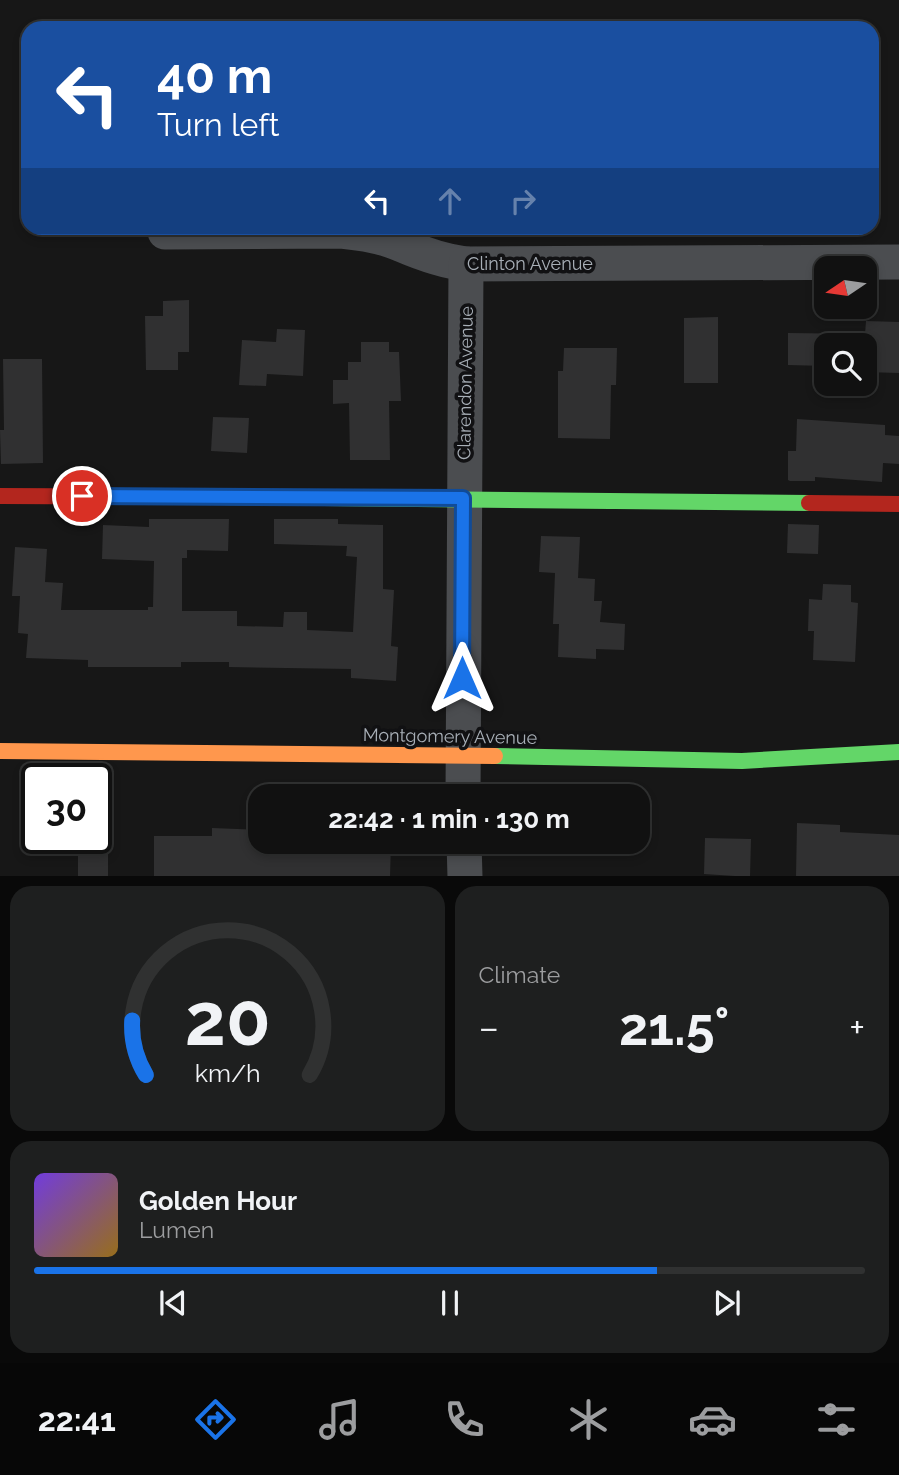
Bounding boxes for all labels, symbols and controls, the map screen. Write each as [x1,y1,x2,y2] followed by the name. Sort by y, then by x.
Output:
[157,47,272,104] text: 40 m
[42,49,133,140] icon: left
[157,106,279,143] text: Turn left
[358,182,396,220] icon: left
[431,182,469,220] icon: ahead
[504,182,542,220] icon: right
[467,253,593,274] street label: Clinton Avenue
[814,256,877,318] north arrow
[814,256,877,396] map controls
[453,306,477,460] street label: Clarendon Avenue
[814,333,877,396] button: search
[52,466,112,526] pin
[63,477,101,515] icon: arrive
[425,641,499,715] position arrow
[363,724,538,748] street label: Montgomery Avenue
[21,763,112,854] speed limit sign: 30
[328,804,570,834] text: 22:42 · 1 min · 130 m
[479,961,560,988] text: Climate
[184,977,270,1062] text: 20
[619,996,729,1057] text: 21.5°
[479,1005,499,1050] text: −
[849,1005,865,1050] text: +
[194,1057,260,1087] text: km/h
[139,1186,297,1216] text: Golden Hour
[139,1216,214,1243] text: Lumen
[154,1284,192,1322] icon: previous
[431,1284,469,1322] icon: pause
[708,1284,746,1322] icon: next
[191,1395,240,1444] icon: directions
[315,1395,364,1444] icon: music
[440,1395,489,1444] icon: phone
[564,1395,613,1444] icon: climate
[688,1395,737,1444] icon: car
[812,1395,861,1444] icon: filters
[38,1401,116,1438] text: 22:41

